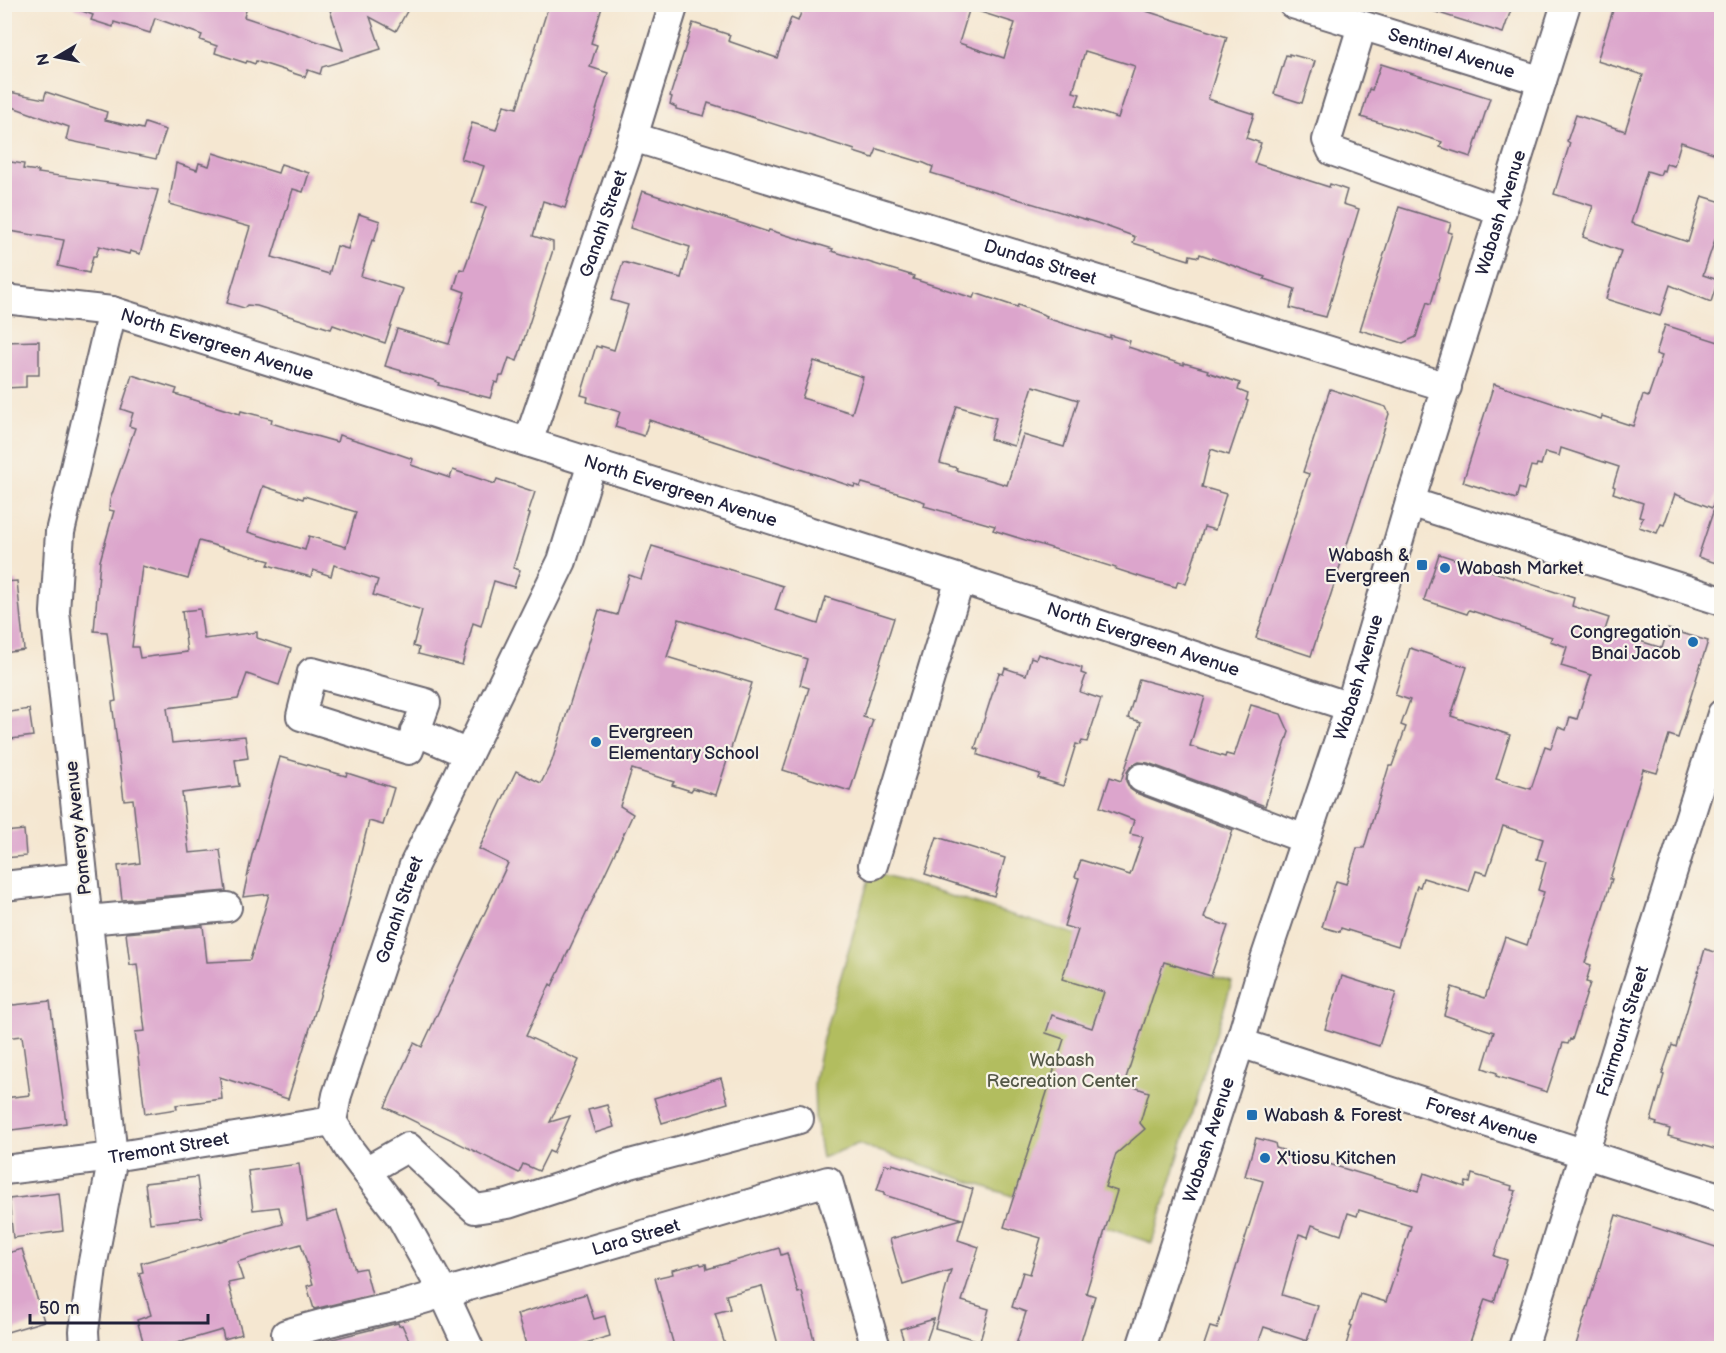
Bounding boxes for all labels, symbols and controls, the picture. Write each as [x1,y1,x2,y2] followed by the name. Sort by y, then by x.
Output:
[1385,24,1518,83] street label: Sentinel Avenue
[27,27,87,87] north arrow
[33,52,54,67] text: N
[1472,147,1531,278] street label: Wabash Avenue
[576,167,632,280] street label: Ganahl Street
[981,235,1099,290] street label: Dundas Street
[118,304,317,385] street label: North Evergreen Avenue
[581,451,780,532] street label: North Evergreen Avenue
[1325,545,1410,587] place label: Wabash & Evergreen
[1415,558,1429,572] marker: Wabash & Evergreen
[1457,558,1584,579] place label: Wabash Market
[1438,561,1452,575] marker: Wabash Market
[1044,598,1242,681] street label: North Evergreen Avenue
[1330,612,1388,743] street label: Wabash Avenue
[1570,622,1681,664] place label: Congregation Bnai Jacob
[1686,635,1700,649] marker: Congregation Bnai Jacob
[608,722,759,764] place label: Evergreen Elementary School
[589,735,603,749] marker: Evergreen Elementary School
[61,760,96,896] street label: Pomeroy Avenue
[372,852,428,966] street label: Ganahl Street
[1593,963,1653,1099] street label: Fairmount Street
[987,1050,1138,1092] park label: Wabash Recreation Center
[1179,1074,1239,1205] street label: Wabash Avenue
[1423,1093,1541,1149] street label: Forest Avenue
[1264,1105,1403,1126] place label: Wabash & Forest
[1245,1108,1259,1122] marker: Wabash & Forest
[107,1128,231,1169] street label: Tremont Street
[1276,1148,1396,1169] place label: X'tiosu Kitchen
[1258,1151,1272,1165] marker: X'tiosu Kitchen
[590,1215,683,1260] street label: Lara Street
[30,1287,208,1325] scale bar
[39,1298,80,1319] text: 50 m

